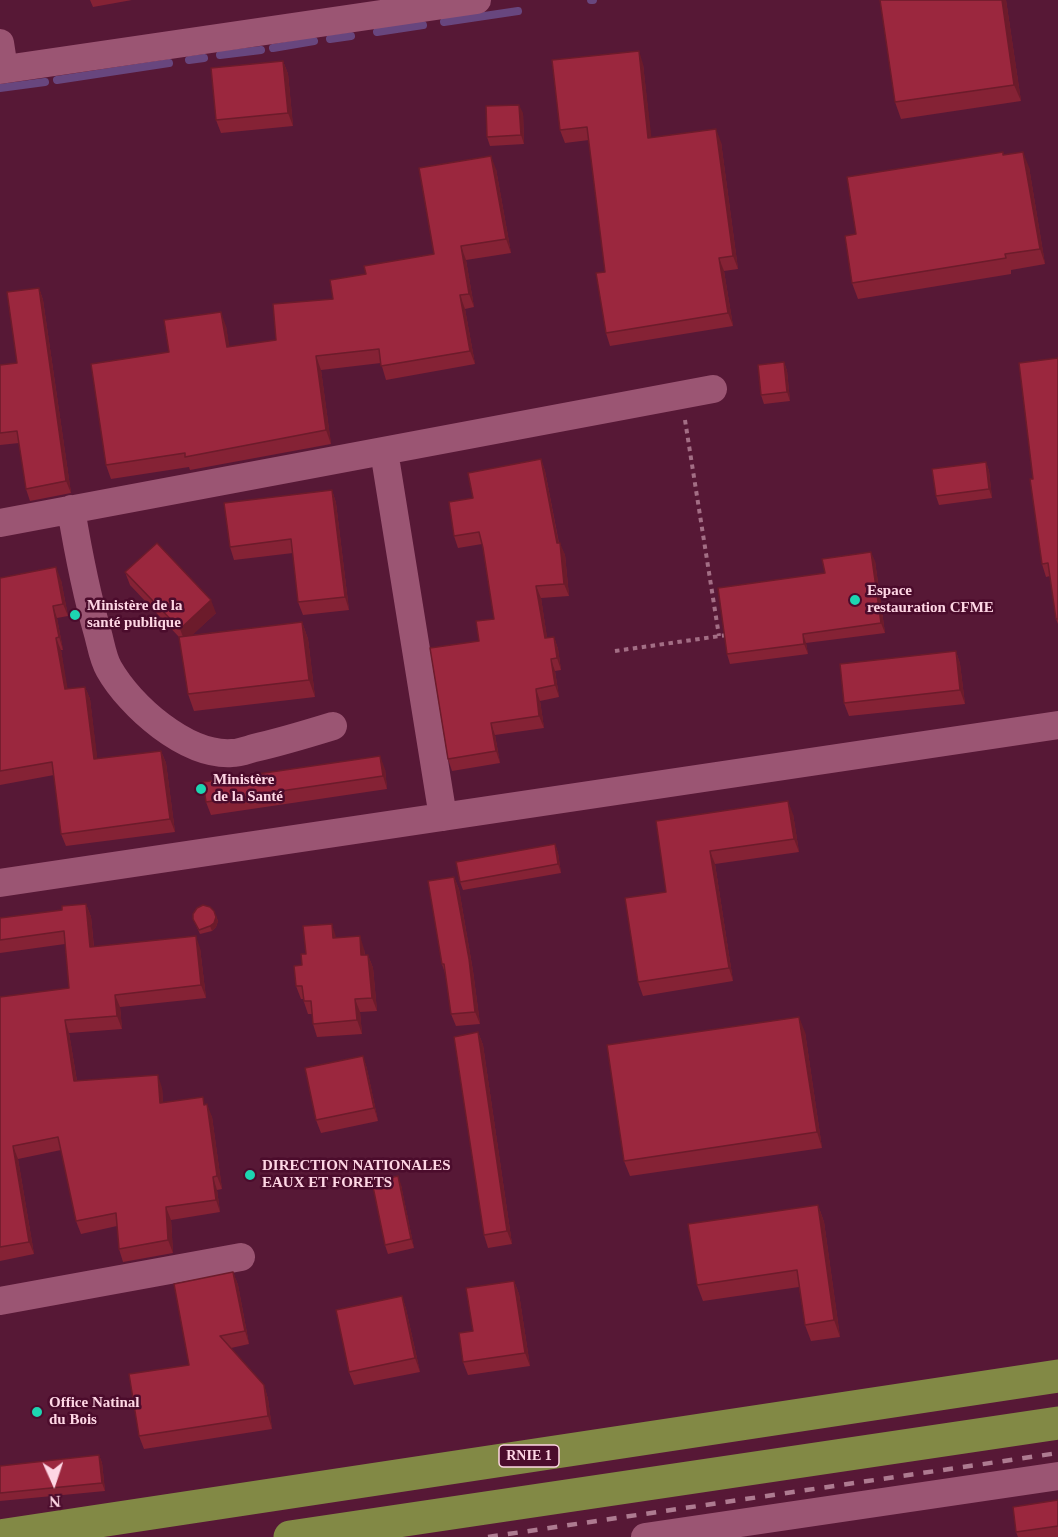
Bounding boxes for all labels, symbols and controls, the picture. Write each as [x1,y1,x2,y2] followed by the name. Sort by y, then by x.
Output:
[867,582,994,617] place label: Espace restauration CFME
[848,593,862,607] marker: Espace restauration CFME
[87,597,183,632] place label: Ministère de la santé publique
[68,608,82,622] marker: Ministère de la santé publique
[213,771,283,806] place label: Ministère de la Santé
[194,782,208,796] marker: Ministère de la Santé
[262,1157,451,1192] place label: DIRECTION NATIONALES EAUX ET FORETS
[243,1168,257,1182] marker: DIRECTION NATIONALES EAUX ET FORETS
[49,1394,139,1429] place label: Office Natinal du Bois
[30,1405,44,1419] marker: Office Natinal du Bois
[499,1445,559,1467] road number: RNIE 1
[24,1453,84,1513] north arrow
[49,1493,61,1510] text: N

